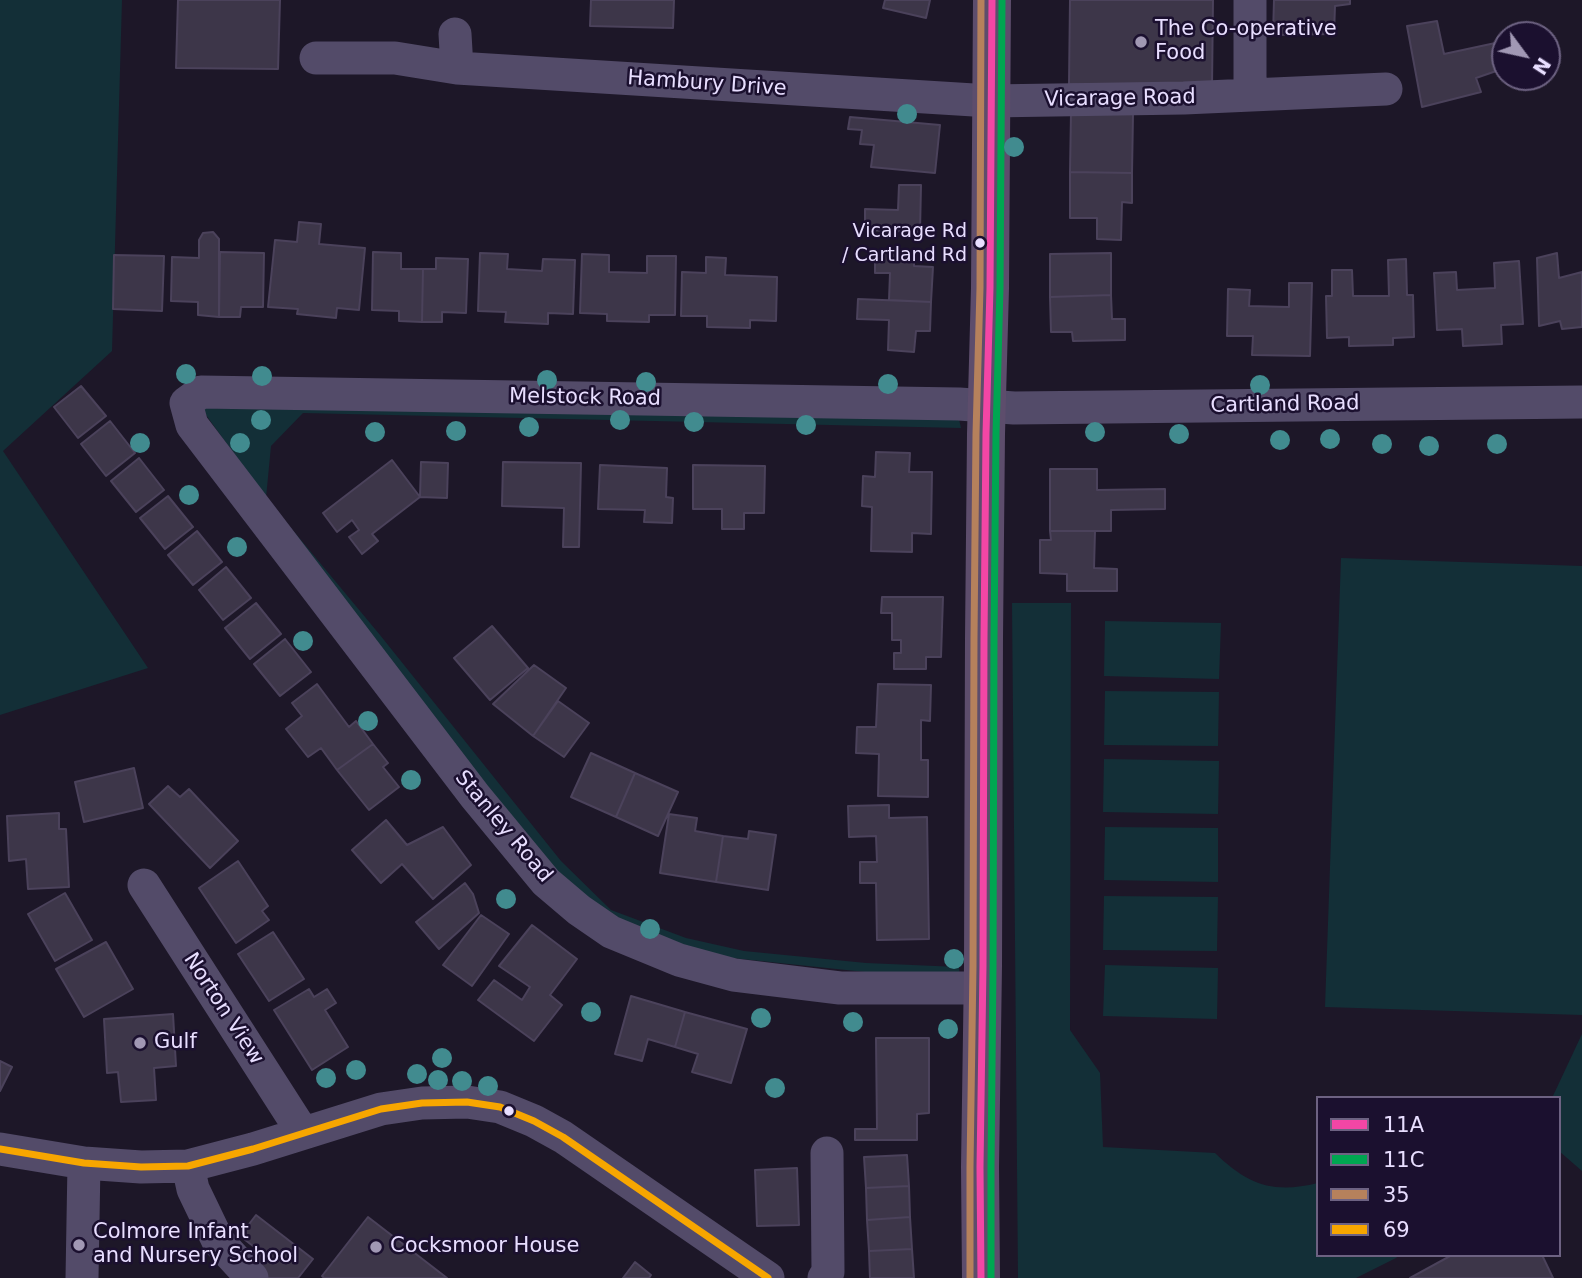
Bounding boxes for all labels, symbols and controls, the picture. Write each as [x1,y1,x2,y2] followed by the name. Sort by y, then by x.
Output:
[1155,17,1337,67] place label: The Co-operative Food
[1491,21,1561,91] north arrow
[1133,34,1149,50] marker: The Co-operative Food
[1528,54,1555,79] text: N
[627,66,787,102] street label: Hambury Drive
[1044,85,1196,113] street label: Vicarage Road
[842,221,967,265] place label: Vicarage Rd / Cartland Rd
[973,236,987,250] marker: Vicarage Rd / Cartland Rd
[509,384,661,412] street label: Melstock Road
[1210,391,1360,419] street label: Cartland Road
[449,766,557,888] street label: Stanley Road
[178,948,268,1070] street label: Norton View
[154,1030,197,1056] place label: Gulf
[132,1035,148,1051] marker: Gulf
[1316,1096,1561,1257] legend
[502,1104,516,1118] unlabelled marker
[1383,1113,1424,1137] text: 11A
[1383,1148,1424,1172] text: 11C
[1383,1183,1410,1207] text: 35
[1383,1218,1410,1242] text: 69
[93,1220,298,1270] place label: Colmore Infant and Nursery School
[390,1234,579,1260] place label: Cocksmoor House
[71,1237,87,1253] marker: Colmore Infant and Nursery School
[368,1239,384,1255] marker: Cocksmoor House

